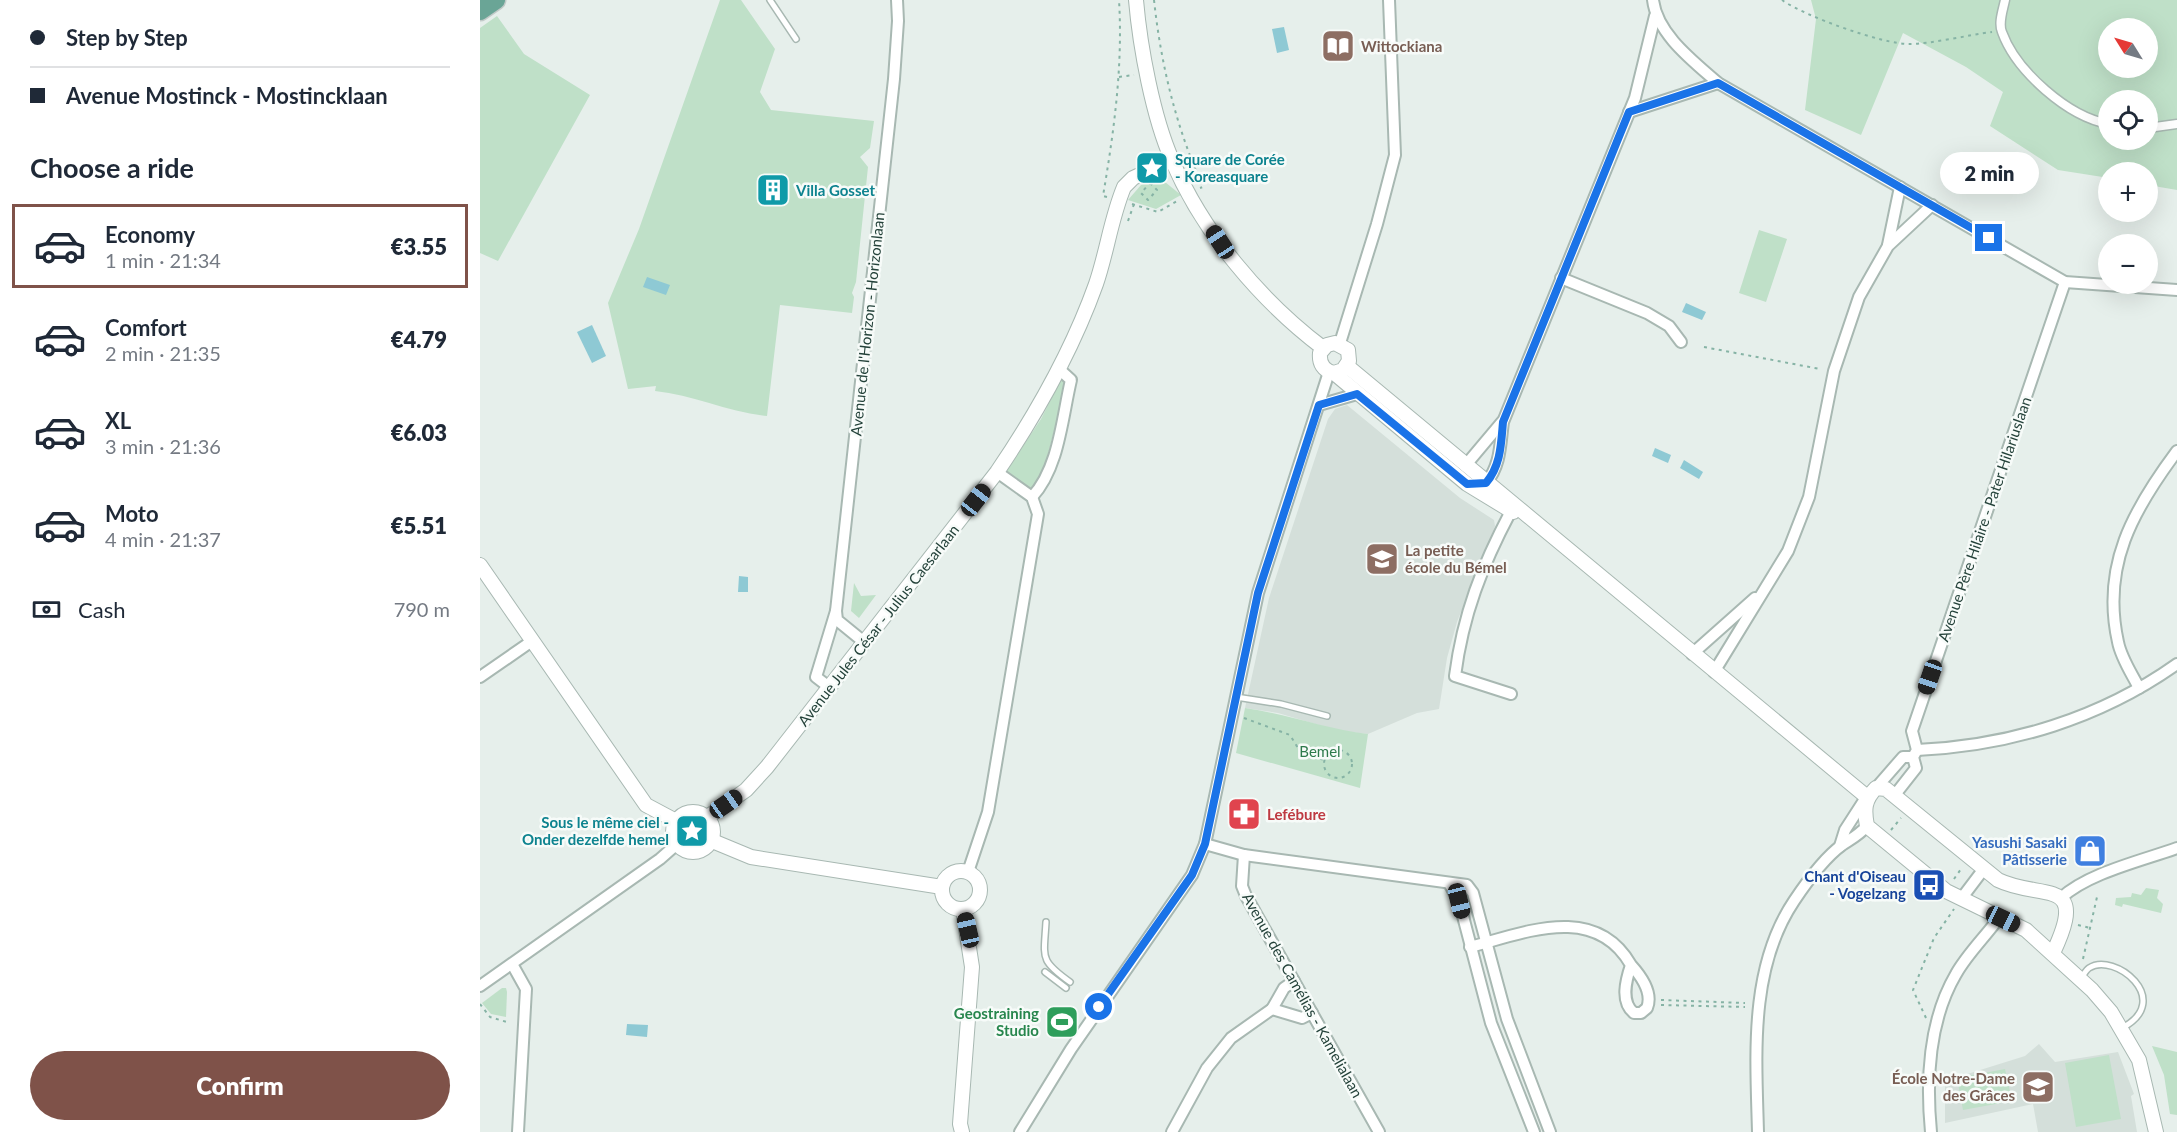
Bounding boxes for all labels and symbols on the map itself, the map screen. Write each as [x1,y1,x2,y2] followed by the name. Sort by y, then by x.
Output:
[2098,18,2158,78] north arrow
[1320,28,1356,64] library icon: Wittockiana
[1361,37,1442,55] place label: Wittockiana
[1134,150,1170,186] place icon: Square de Corée - Koreasquare
[1175,150,1285,185] place label: Square de Corée - Koreasquare
[1940,151,2038,193] callout: 2 min
[755,172,791,208] building icon: Villa Gosset
[795,181,875,199] place label: Villa Gosset
[846,211,888,437] street label: Avenue de l'Horizon - Horizonlaan
[1203,222,1237,262] car
[1975,224,2002,251] route end
[1934,394,2034,644] street label: Avenue Père Hilaire - Pater Hilariuslaan
[958,480,994,520] car
[794,521,962,729] street label: Avenue Jules César - Julius Caesarlaan
[1364,541,1400,577] school or university icon: La petite école du Bémel
[1405,541,1507,576] place label: La petite école du Bémel
[1916,657,1944,697] car
[1299,742,1341,760] park label: Bemel
[706,786,746,822] car
[1226,796,1262,832] pharmacy icon: Lefébure
[1267,805,1326,823] place label: Lefébure
[522,813,669,848] place label: Sous le même ciel - Onder dezelfde hemel
[674,813,710,849] place icon: Sous le même ciel - Onder dezelfde hemel
[1971,833,2067,868] place label: Yasushi Sasaki Pâtisserie
[2072,833,2108,869] shop icon: Yasushi Sasaki Pâtisserie
[1804,867,1906,902] place label: Chant d'Oiseau - Vogelzang
[1911,867,1947,903] bus stop icon: Chant d'Oiseau - Vogelzang
[1446,881,1472,921] car
[1239,890,1367,1100] street label: Avenue des Camélias - Kamelialaan
[1983,903,2023,935] car
[955,910,981,950] car
[1085,993,1112,1020] route start
[954,1004,1039,1039] place label: Geostraining Studio
[1044,1004,1080,1040] sports icon: Geostraining Studio
[1892,1069,2015,1104] place label: École Notre-Dame des Grâces
[2020,1069,2056,1105] school or university icon: École Notre-Dame des Grâces

